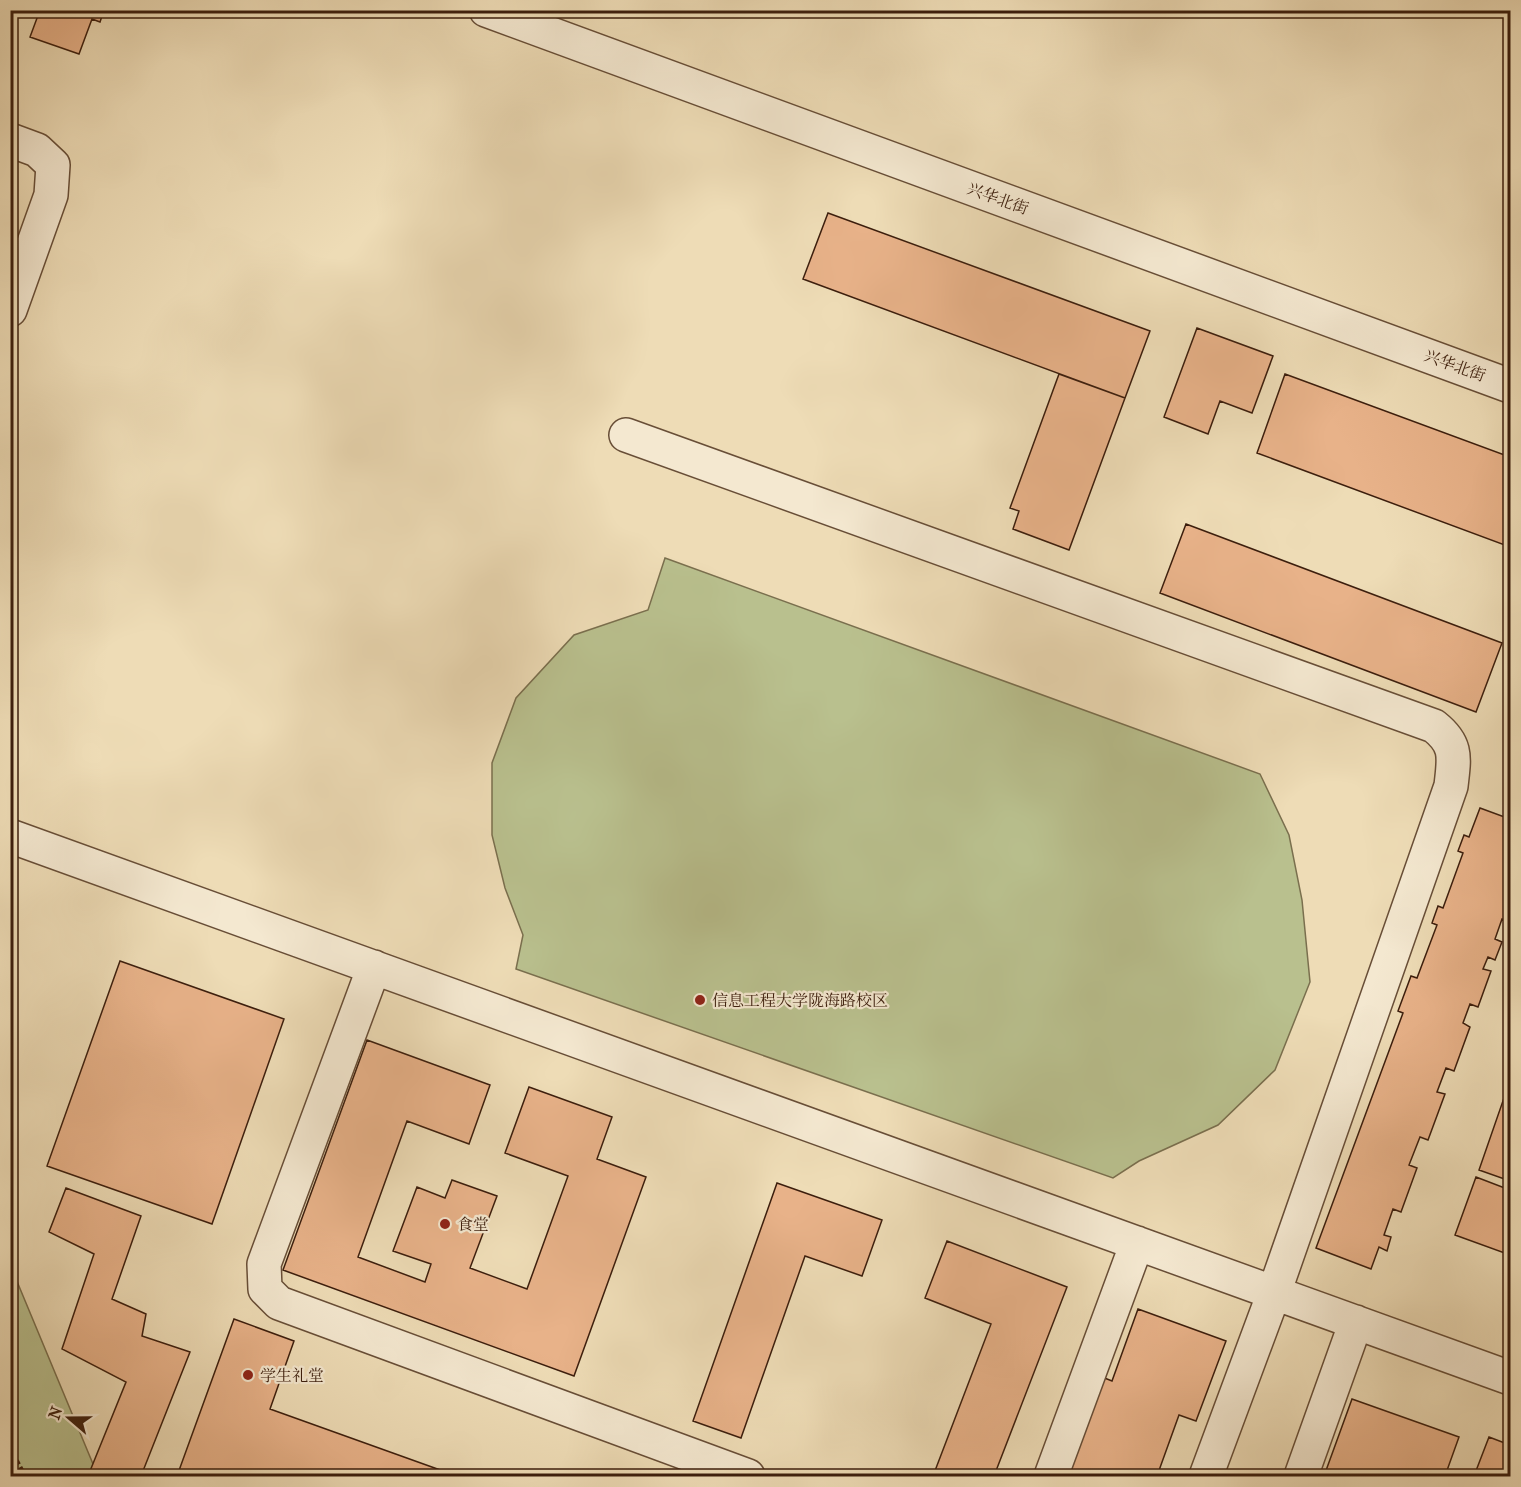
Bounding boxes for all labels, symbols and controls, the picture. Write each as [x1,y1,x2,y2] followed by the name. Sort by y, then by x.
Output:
[965,179,1031,218] street label: 兴华北街
[1422,346,1488,385] street label: 兴华北街
[712,991,888,1010] place label: 信息工程大学陇海路校区
[693,993,707,1007] marker: 信息工程大学陇海路校区
[457,1215,489,1234] place label: 食堂
[438,1217,452,1231] marker: 食堂
[260,1366,324,1385] place label: 学生礼堂
[241,1368,255,1382] marker: 学生礼堂
[39,1388,99,1448] north arrow
[44,1403,67,1422] text: N

